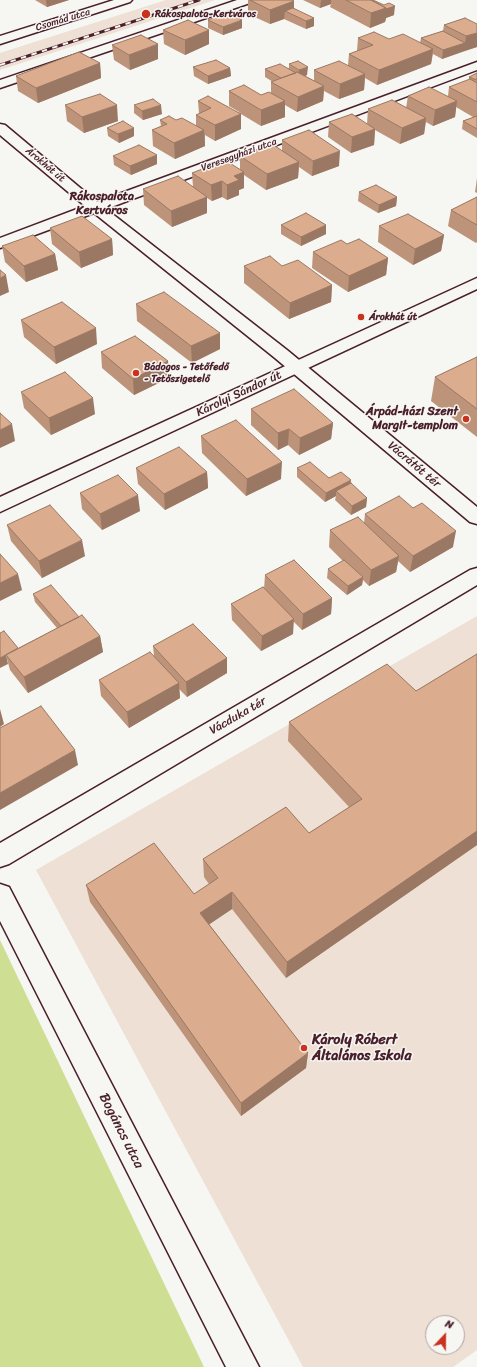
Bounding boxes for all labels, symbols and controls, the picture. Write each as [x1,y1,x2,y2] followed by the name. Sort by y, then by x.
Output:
[34,6,92,34] street label: Csomád utca
[140,8,152,20] marker: Rákospalota-Kertváros
[155,8,256,20] place label: Rákospalota-Kertváros
[200,136,278,174] street label: Veresegyházi utca
[23,145,67,185] street label: Árokhát út
[70,190,134,218] district label: Rákospalota Kertváros
[369,311,417,323] place label: Árokhát út
[356,312,366,322] marker: Árokhát út
[144,361,229,384] place label: Bádogos - Tetőfedő - Tetőszigetelő
[131,368,141,378] marker: Bádogos - Tetőfedő - Tetőszigetelő
[194,368,284,420] street label: Károlyi Sándor út
[366,405,458,433] place label: Árpád-házi Szent Margit-templom
[461,414,471,424] marker: Árpád-házi Szent Margit-templom
[385,439,443,491] street label: Vácrátót tér
[207,694,269,738] street label: Vácduka tér
[312,1032,412,1064] place label: Károly Róbert Általános Iskola
[299,1043,309,1053] marker: Károly Róbert Általános Iskola
[95,1091,147,1171] street label: Bogáncs utca
[442,1314,456,1335] text: N
[425,1315,465,1355] north arrow

